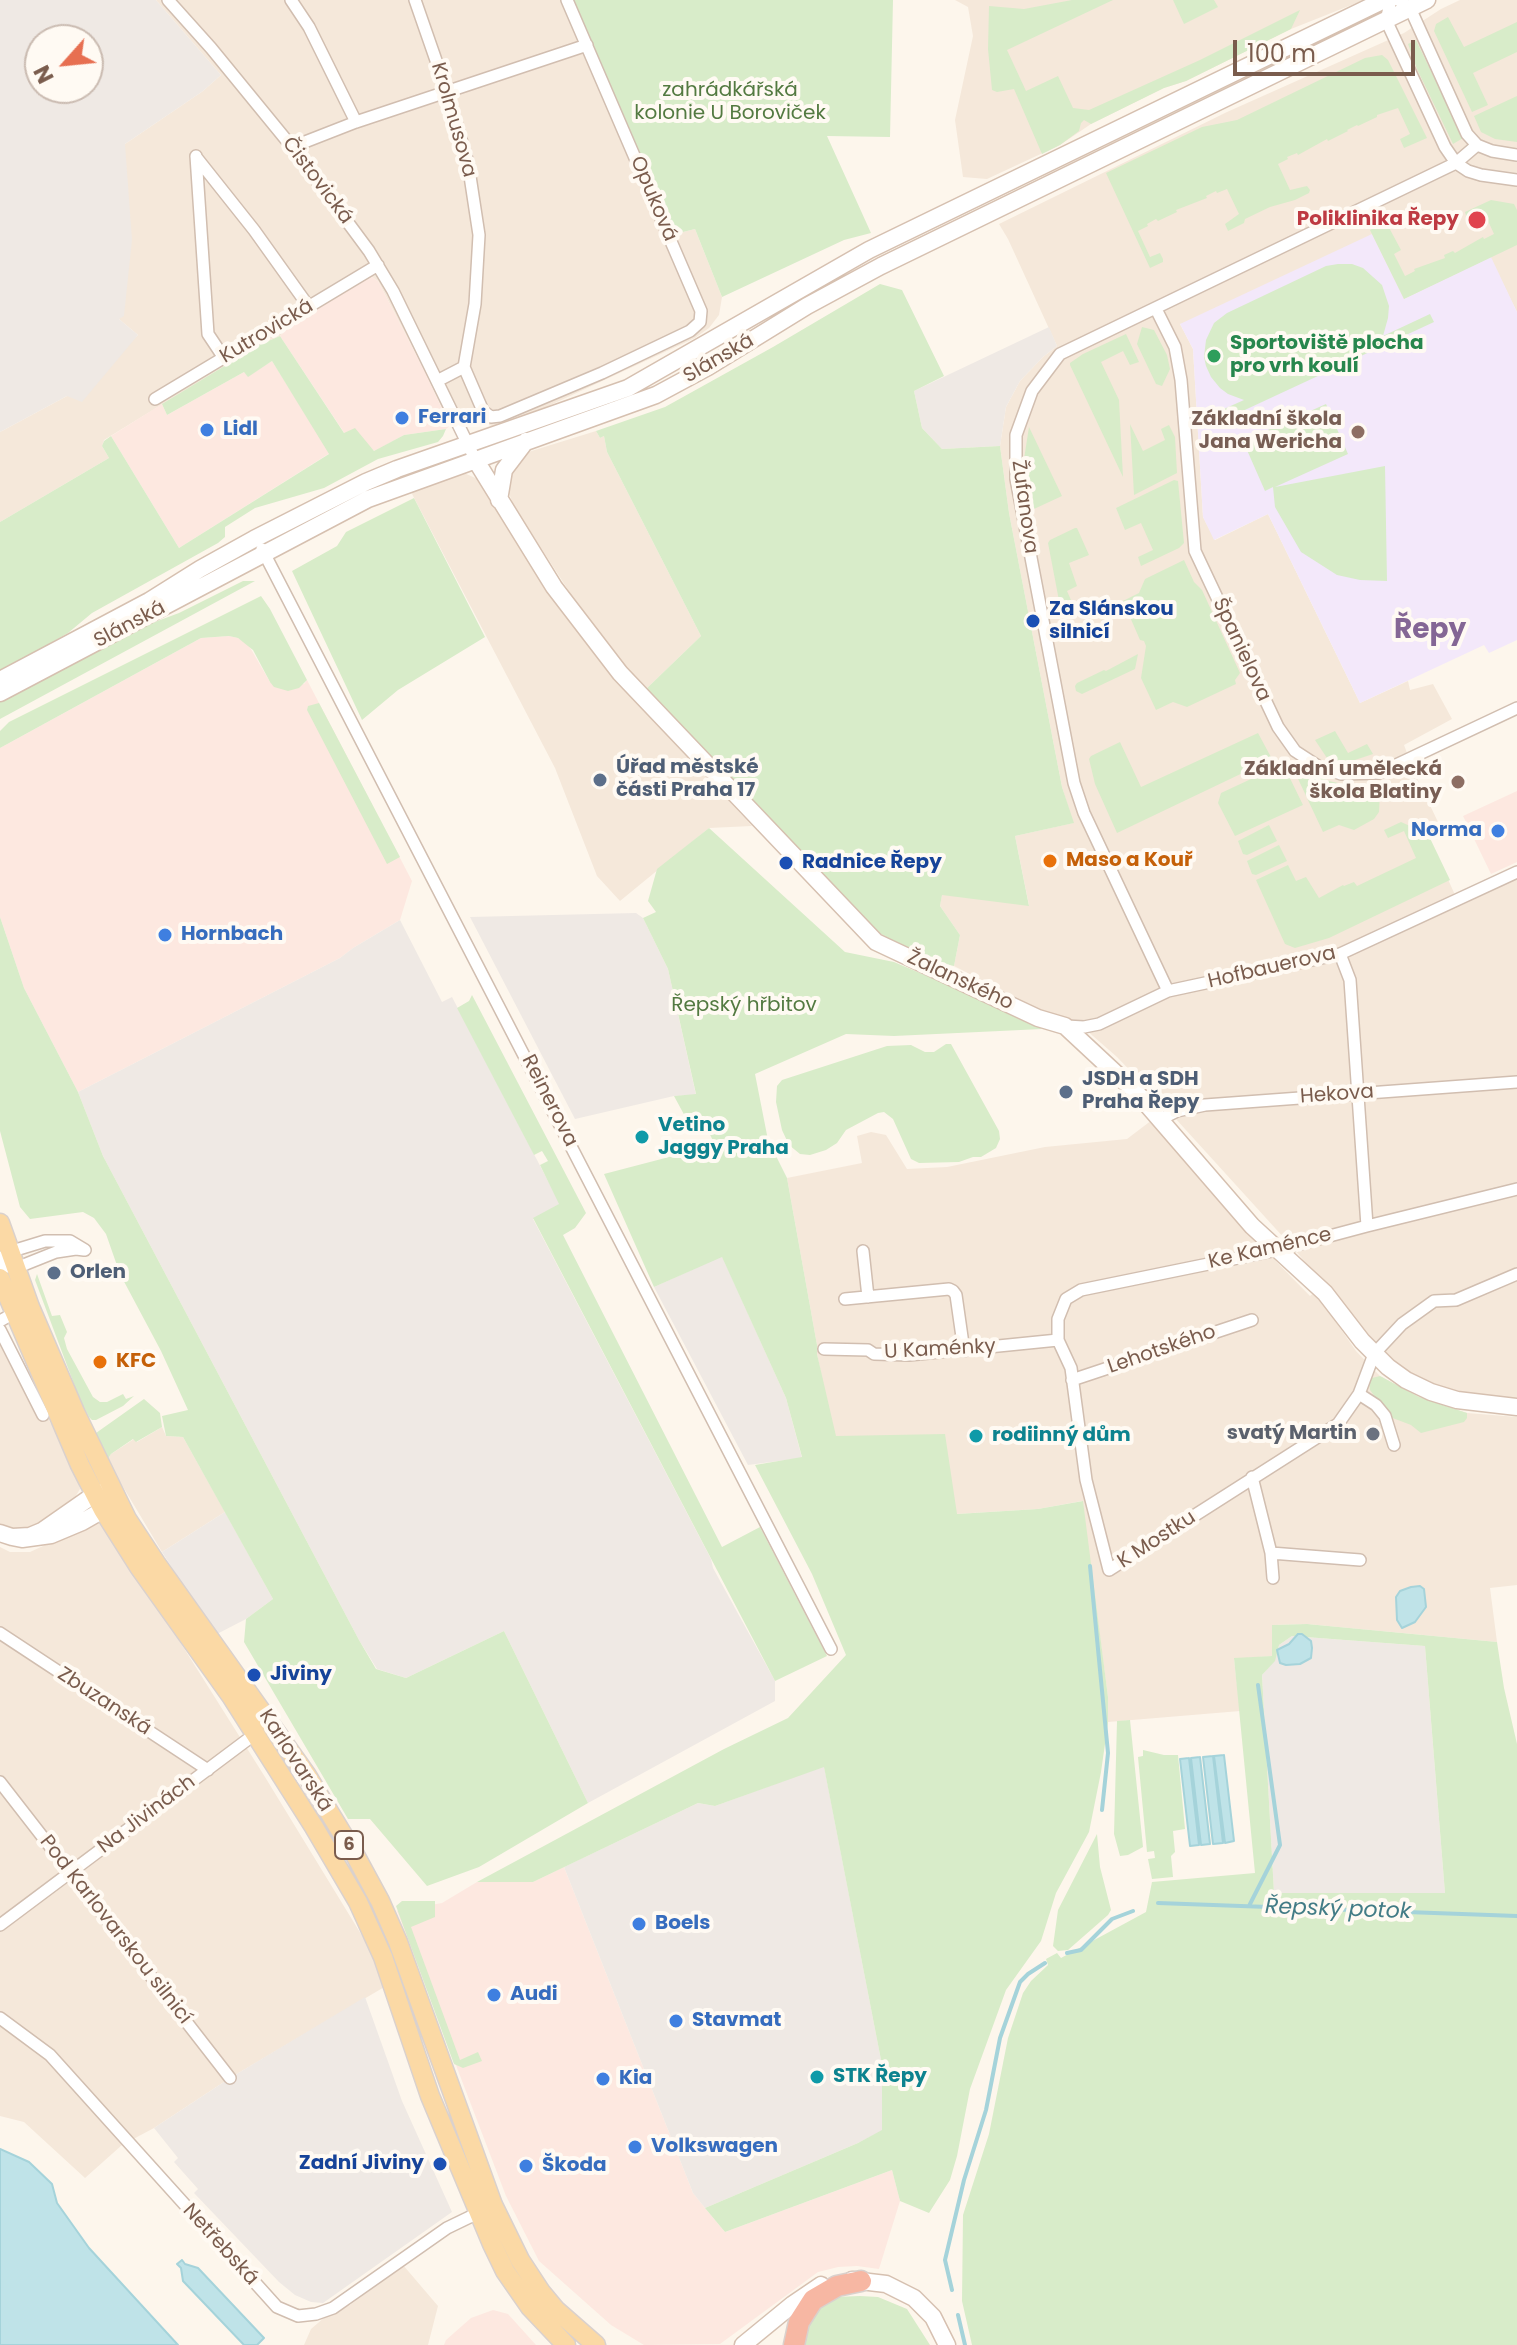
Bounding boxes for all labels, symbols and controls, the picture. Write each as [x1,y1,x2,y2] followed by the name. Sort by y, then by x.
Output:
[24,24,104,104] north arrow
[1237,24,1419,74] scale bar
[1247,37,1316,70] text: 100 m
[26,60,62,89] text: N
[425,60,481,180] street label: Krolmusova
[634,79,826,126] park label: zahrádkářská kolonie U Boroviček
[276,133,358,229] street label: Čistovická
[624,153,682,245] street label: Opuková
[1297,208,1459,232] place label: Poliklinika Řepy
[1466,209,1488,231] marker: Poliklinika Řepy
[216,295,318,369] street label: Kutrovická
[680,329,758,389] street label: Slánská
[1230,332,1424,379] place label: Sportoviště plocha pro vrh koulí
[1205,347,1223,365] marker: Sportoviště plocha pro vrh koulí
[418,406,486,430] place label: Ferrari
[1191,408,1342,455] place label: Základní škola Jana Wericha
[393,409,411,427] marker: Ferrari
[223,418,258,442] place label: Lidl
[198,421,216,439] marker: Lidl
[1349,423,1367,441] marker: Základní škola Jana Wericha
[1006,459,1042,555] street label: Žufanova
[1207,594,1275,706] street label: Španielova
[90,596,170,654] street label: Slánská
[1049,598,1174,645] place label: Za Slánskou silnicí
[1024,612,1042,630] marker: Za Slánskou silnicí
[1394,614,1466,648] district label: Řepy
[616,756,759,803] place label: Úřad městské části Praha 17
[1244,758,1442,805] place label: Základní umělecká škola Blatiny
[591,771,609,789] marker: Úřad městské části Praha 17
[1449,773,1467,791] marker: Základní umělecká škola Blatiny
[1411,819,1482,843] place label: Norma
[1489,822,1507,840] marker: Norma
[1066,849,1193,873] place label: Maso a Kouř
[802,851,942,875] place label: Radnice Řepy
[1041,852,1059,870] marker: Maso a Kouř
[777,854,795,872] marker: Radnice Řepy
[181,923,283,947] place label: Hornbach
[156,926,174,944] marker: Hornbach
[1206,942,1338,994] street label: Hofbauerova
[903,946,1017,1016] street label: Žalanského
[671,994,817,1018] park label: Řepský hřbitov
[516,1051,582,1151] street label: Reinerova
[1082,1068,1199,1115] place label: JSDH a SDH Praha Řepy
[1299,1080,1375,1110] street label: Hekova
[1057,1083,1075,1101] marker: JSDH a SDH Praha Řepy
[658,1114,789,1161] place label: Vetino Jaggy Praha
[633,1128,651,1146] marker: Vetino Jaggy Praha
[1206,1223,1334,1275] street label: Ke Kaménce
[70,1261,126,1285] place label: Orlen
[45,1264,63,1282] marker: Orlen
[1105,1320,1219,1380] street label: Lehotského
[884,1335,996,1365] street label: U Kaménky
[116,1350,156,1374] place label: KFC
[91,1353,109,1371] marker: KFC
[1227,1422,1357,1446] place label: svatý Martin
[992,1424,1131,1448] place label: rodiinný dům
[1364,1425,1382,1443] marker: svatý Martin
[967,1427,985,1445] marker: rodiinný dům
[1113,1506,1201,1574] street label: K Mostku
[53,1663,155,1741] street label: Zbuzanská
[270,1663,332,1687] place label: Jiviny
[245,1666,263,1684] marker: Jiviny
[253,1705,337,1817] street label: Karlovarská
[94,1771,200,1859] street label: Na Jivinách
[34,1831,196,2029] street label: Pod Karlovarskou silnicí
[335,1831,363,1859] road number: 6
[1265,1894,1411,1926] water label: Řepský potok
[655,1912,710,1936] place label: Boels
[630,1915,648,1933] marker: Boels
[510,1983,558,2007] place label: Audi
[485,1986,503,2004] marker: Audi
[692,2009,781,2033] place label: Stavmat
[667,2012,685,2030] marker: Stavmat
[833,2065,927,2089] place label: STK Řepy
[619,2067,652,2091] place label: Kia
[808,2068,826,2086] marker: STK Řepy
[594,2070,612,2088] marker: Kia
[651,2135,778,2159] place label: Volkswagen
[626,2138,644,2156] marker: Volkswagen
[299,2152,424,2176] place label: Zadní Jiviny
[542,2154,607,2178] place label: Škoda
[431,2155,449,2173] marker: Zadní Jiviny
[517,2157,535,2175] marker: Škoda
[177,2199,263,2291] street label: Netřebská

